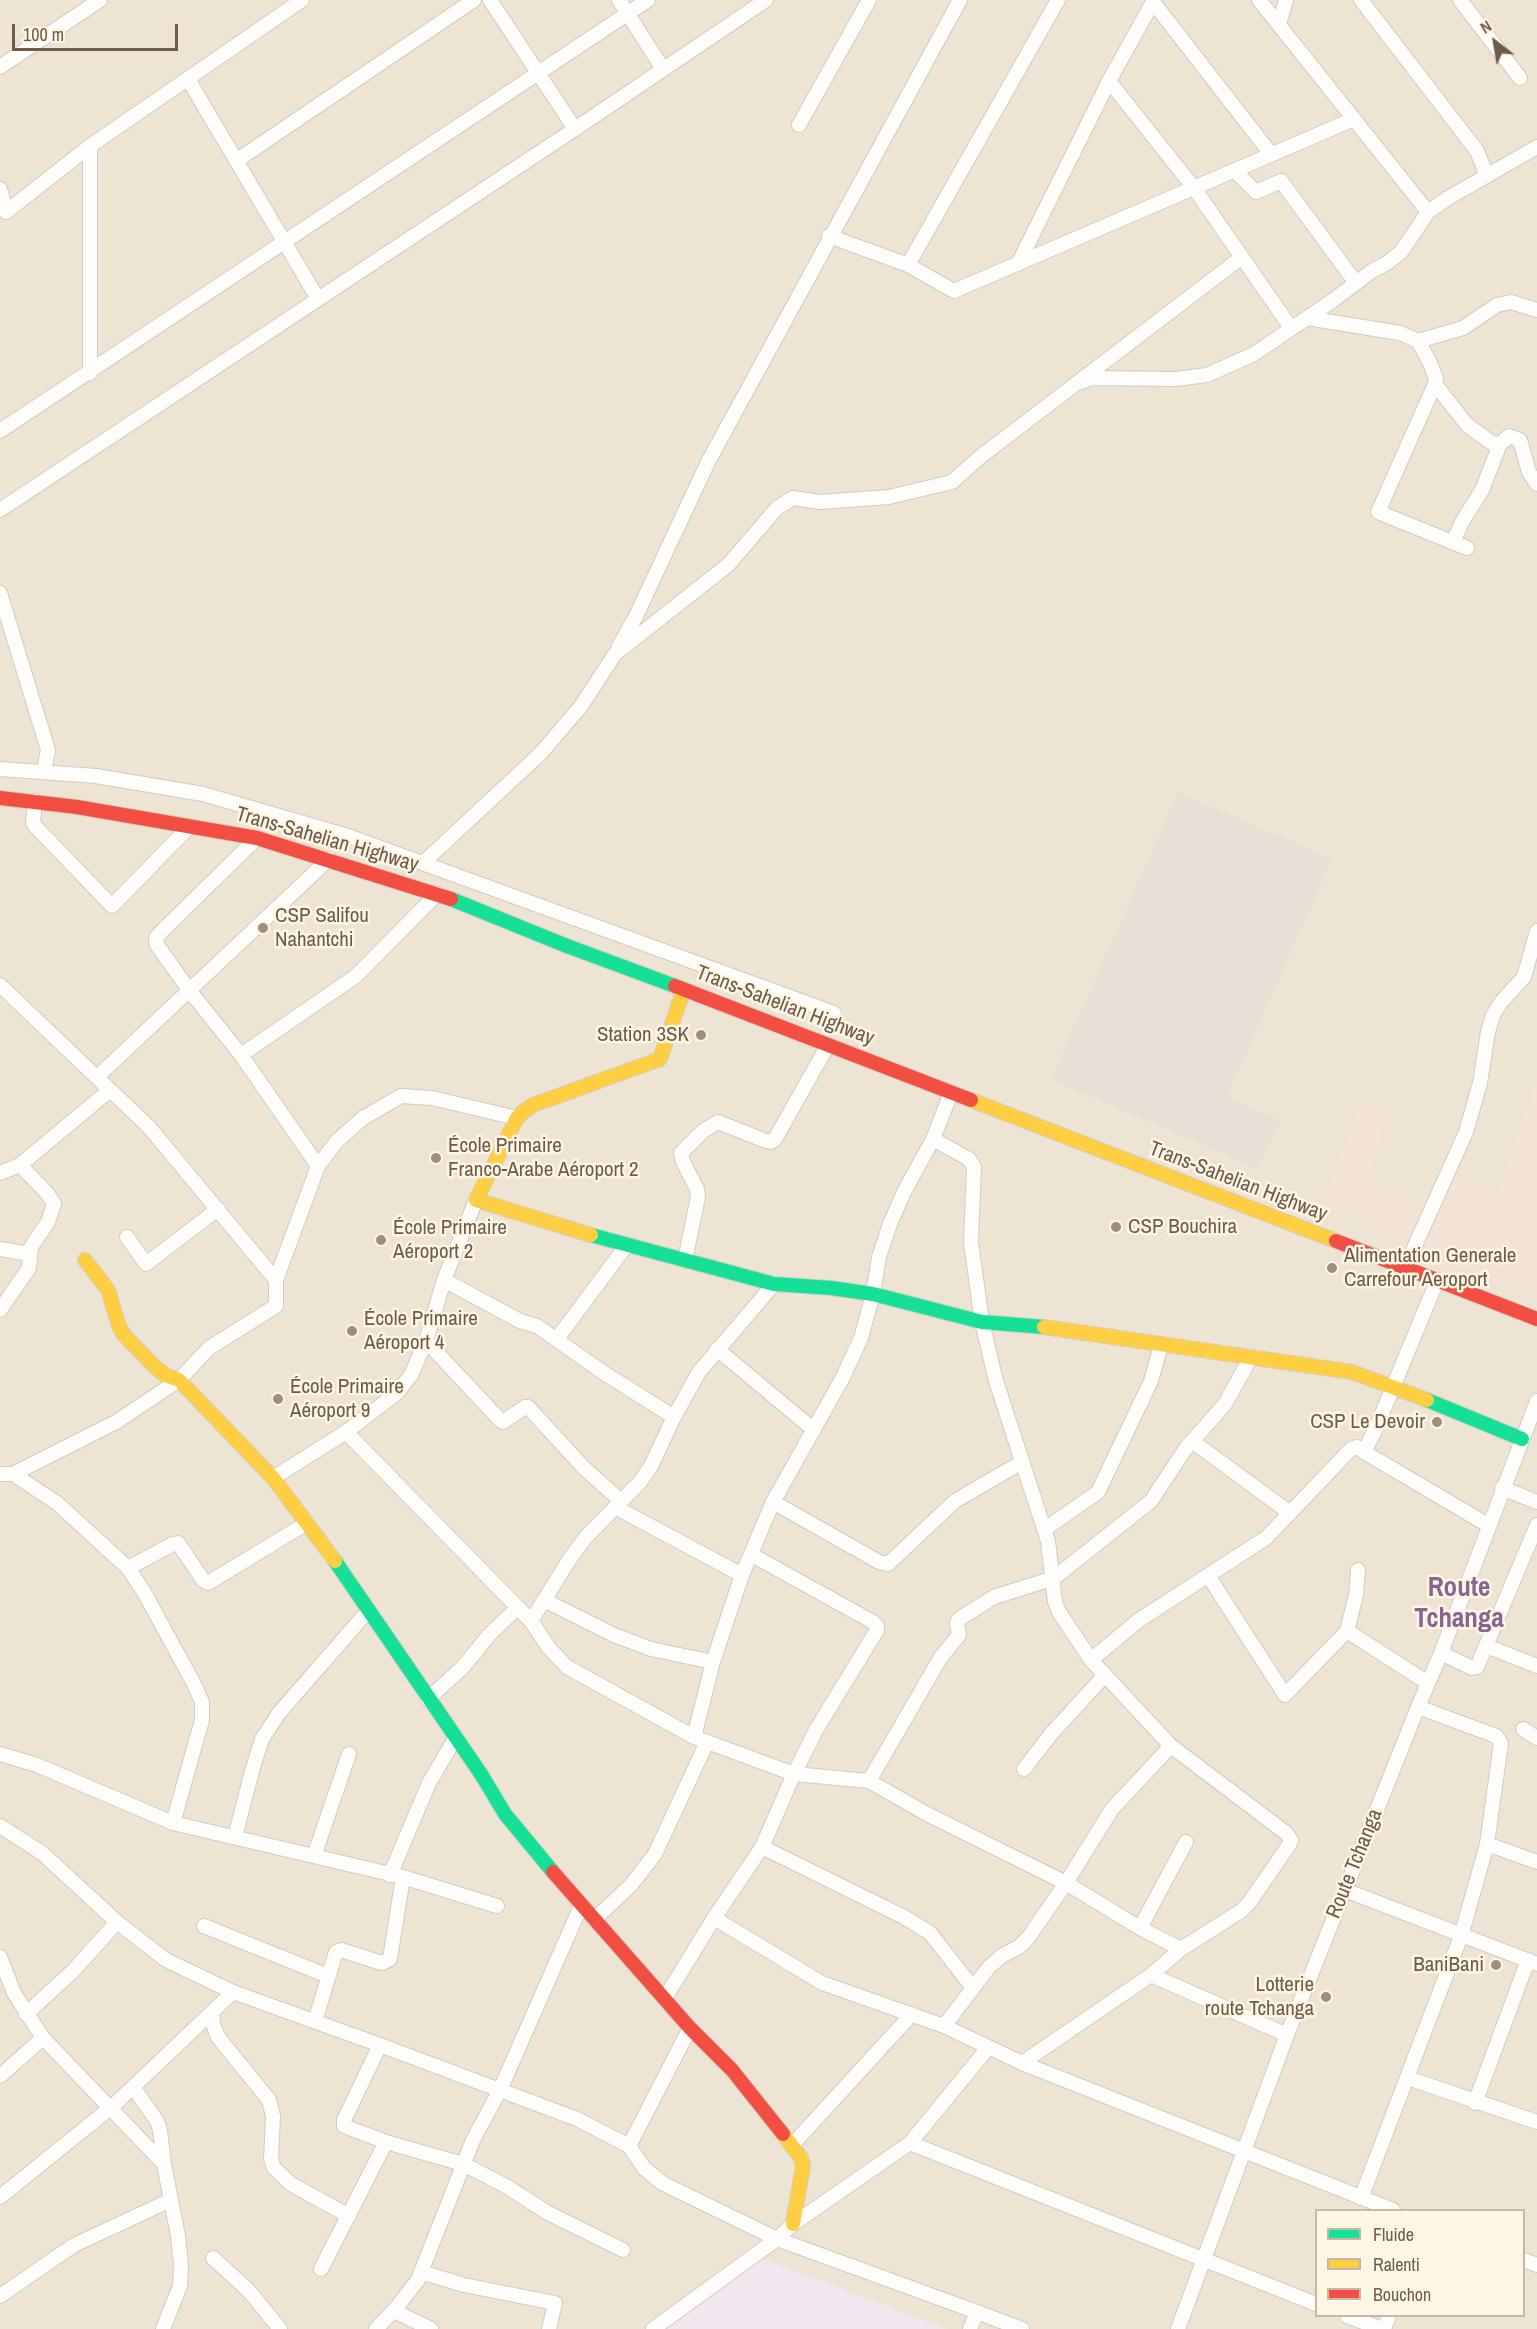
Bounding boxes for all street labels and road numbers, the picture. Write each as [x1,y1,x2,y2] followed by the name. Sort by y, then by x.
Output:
[233,802,421,878] street label: Trans-Sahelian Highway
[692,960,878,1052] street label: Trans-Sahelian Highway
[1145,1136,1331,1228] street label: Trans-Sahelian Highway
[1322,1806,1388,1922] street label: Route Tchanga

